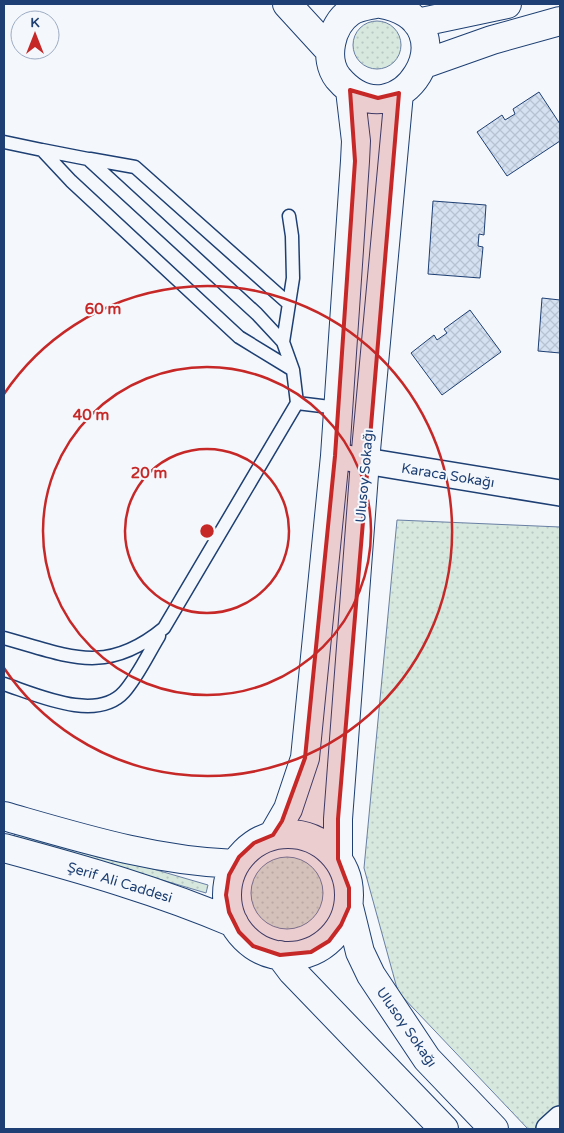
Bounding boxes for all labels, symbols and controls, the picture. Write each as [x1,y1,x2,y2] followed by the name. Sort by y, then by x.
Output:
[10,10,60,60] north arrow
[30,14,40,31] text: K
[85,300,121,318] text: 60 m
[73,406,109,424] text: 40 m
[352,429,377,523] street label: Ulusoy Sokağı
[400,460,496,491] street label: Karaca Sokağı
[131,464,167,482] text: 20 m
[198,522,216,540] centre of rings
[65,858,174,907] street label: Şerif Ali Caddesi
[373,984,440,1070] street label: Ulusoy Sokağı

